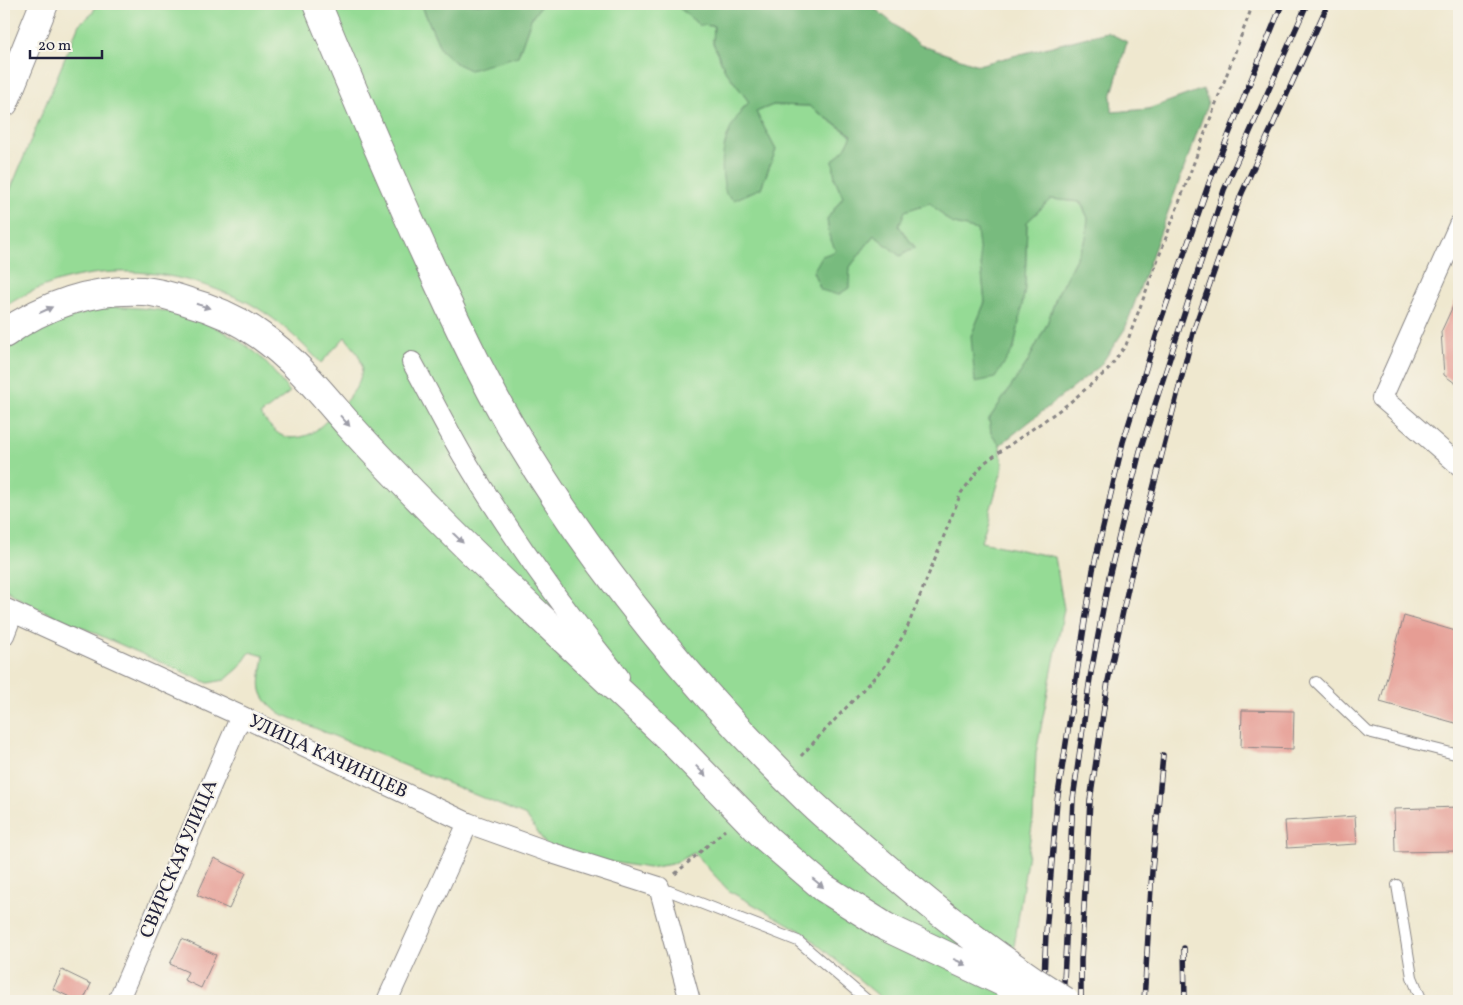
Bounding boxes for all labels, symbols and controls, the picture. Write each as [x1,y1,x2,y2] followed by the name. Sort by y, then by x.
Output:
[30,28,102,60] scale bar
[38,36,71,57] text: 20 m
[196,303,211,310] one-way arrow
[39,306,53,314] one-way arrow
[339,414,351,426] one-way arrow
[451,532,463,544] one-way arrow
[244,709,412,805] street label: УЛИЦА КАЧИНЦЕВ
[695,765,707,777] one-way arrow
[134,776,224,942] street label: СВИРСКАЯ УЛИЦА
[812,878,825,889] one-way arrow
[953,958,967,966] one-way arrow

